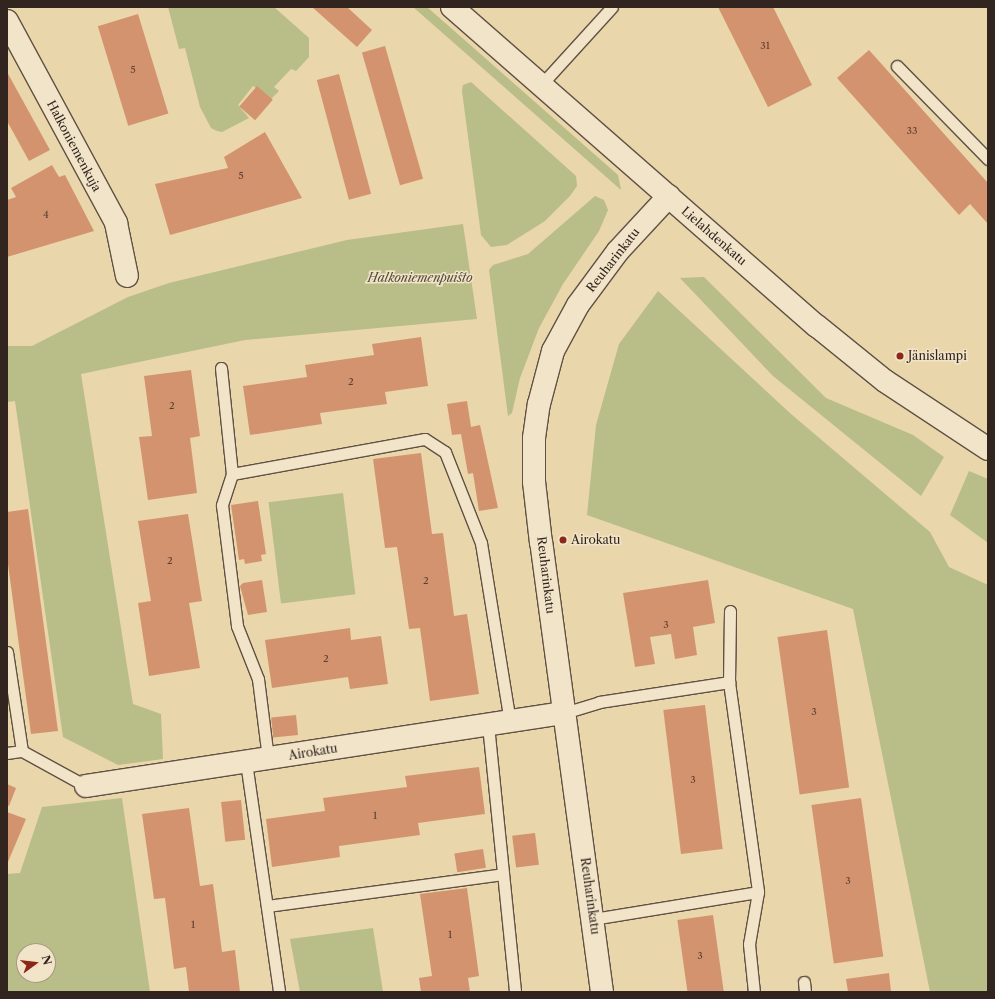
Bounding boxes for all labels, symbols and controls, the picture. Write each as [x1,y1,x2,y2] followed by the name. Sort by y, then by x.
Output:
[760,40,770,52] house number: 31
[130,64,136,76] house number: 5
[44,98,104,194] street label: Halkoniemenkuja
[906,125,918,137] house number: 33
[238,170,244,182] house number: 5
[678,204,750,268] street label: Lielahdenkatu
[43,209,49,221] house number: 4
[583,225,643,295] street label: Reuharinkatu
[367,271,473,285] park label: Halkoniemenpuisto
[908,349,967,363] place label: Jänislampi
[895,351,905,361] marker: Jänislampi
[348,376,354,388] house number: 2
[169,400,175,412] house number: 2
[571,533,620,547] place label: Airokatu
[558,535,568,545] marker: Airokatu
[534,536,558,614] street label: Reuharinkatu
[167,555,173,567] house number: 2
[423,575,429,587] house number: 2
[663,619,669,631] house number: 3
[323,653,329,665] house number: 2
[811,706,817,718] house number: 3
[287,741,339,763] street label: Airokatu
[690,774,696,786] house number: 3
[373,810,377,822] house number: 1
[577,857,603,935] street label: Reuharinkatu
[845,875,851,887] house number: 3
[191,919,195,931] house number: 1
[448,929,452,941] house number: 1
[16,943,56,983] north arrow
[697,950,703,962] house number: 3
[39,954,55,967] text: N

